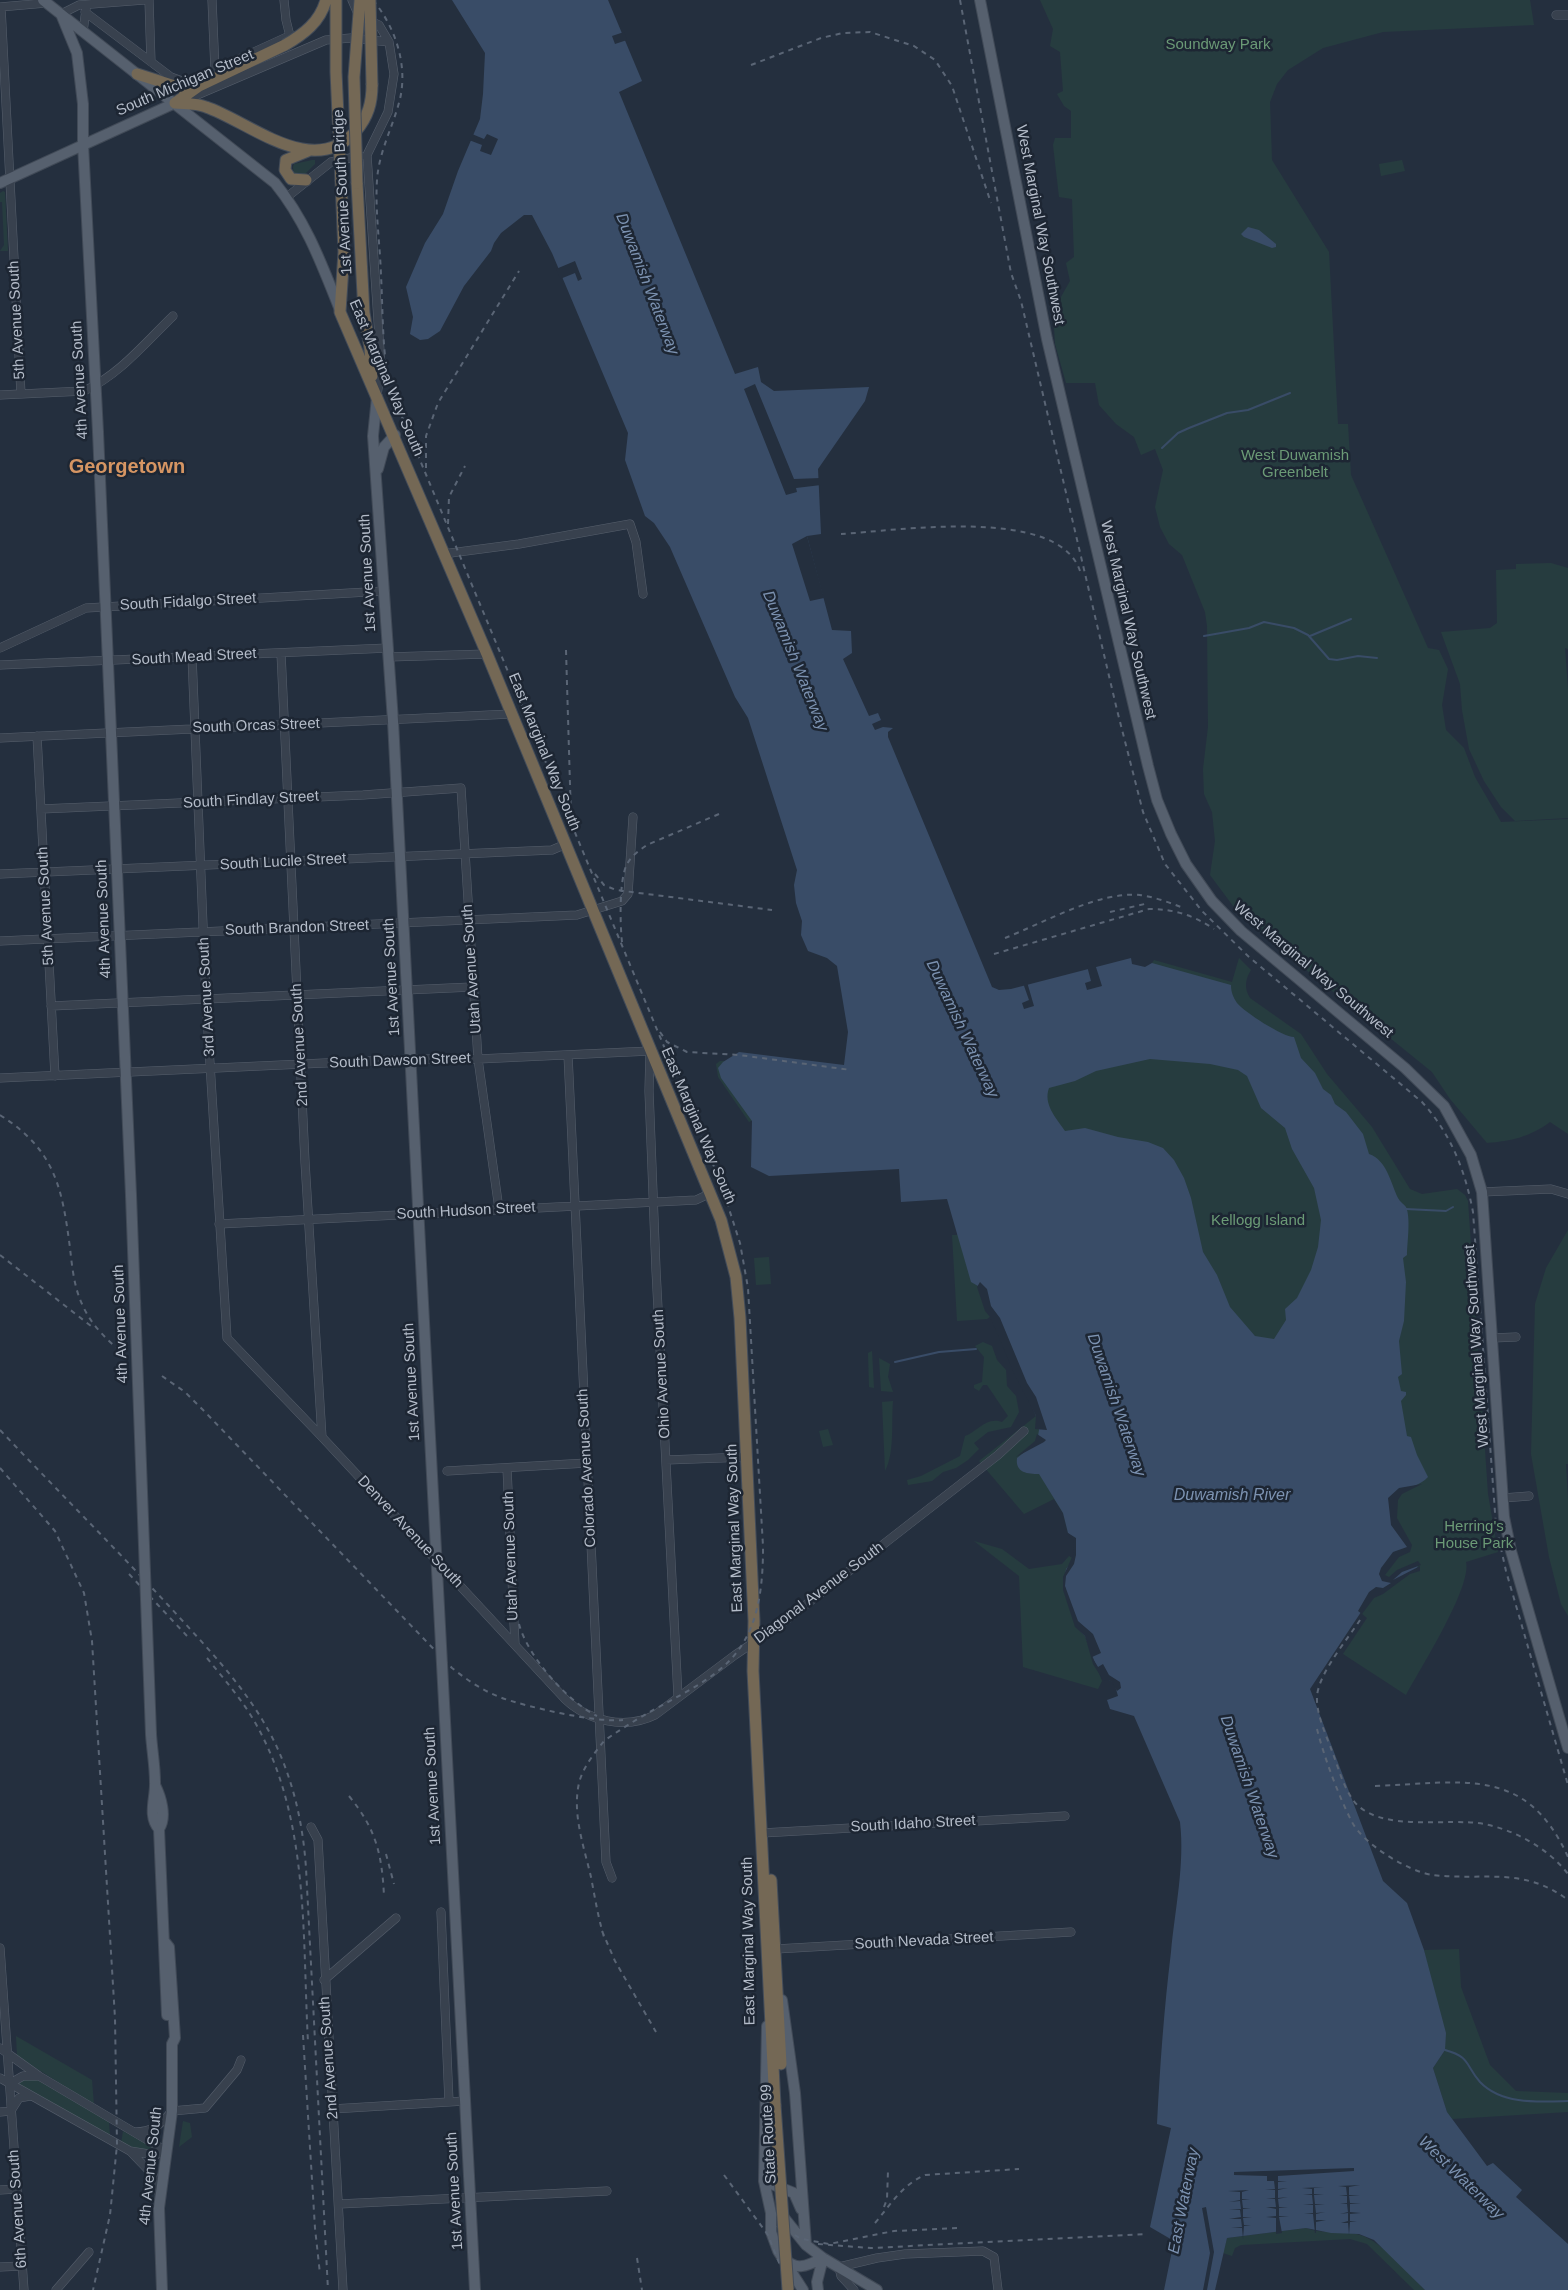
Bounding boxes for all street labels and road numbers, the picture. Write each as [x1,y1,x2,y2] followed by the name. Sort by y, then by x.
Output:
[114,46,256,120] street label: South Michigan Street
[330,109,356,275] street label: 1st Avenue South Bridge
[1012,123,1068,327] street label: West Marginal Way Southwest
[5,260,29,380] street label: 5th Avenue South
[345,297,427,459] street label: East Marginal Way South
[68,320,92,440] street label: 4th Avenue South
[356,514,380,632] street label: 1st Avenue South
[1096,519,1160,721] street label: West Marginal Way Southwest
[119,589,257,615] street label: South Fidalgo Street
[131,645,257,669] street label: South Mead Street
[504,670,584,834] street label: East Marginal Way South
[192,715,320,737] street label: South Orcas Street
[183,787,319,813] street label: South Findlay Street
[34,846,58,966] street label: 5th Avenue South
[219,850,347,874] street label: South Lucile Street
[93,859,115,979] street label: 4th Avenue South
[1229,898,1397,1042] street label: West Marginal Way Southwest
[458,904,486,1034] street label: Utah Avenue South
[225,916,369,940] street label: South Brandon Street
[380,918,404,1036] street label: 1st Avenue South
[195,937,219,1057] street label: 3rd Avenue South
[288,983,312,1107] street label: 2nd Avenue South
[657,1045,739,1207] street label: East Marginal Way South
[329,1050,471,1072] street label: South Dawson Street
[396,1198,536,1224] street label: South Hudson Street
[1461,1244,1493,1448] street label: West Marginal Way Southwest
[110,1264,132,1384] street label: 4th Avenue South
[650,1309,674,1439] street label: Ohio Avenue South
[400,1323,424,1441] street label: 1st Avenue South
[574,1388,600,1548] street label: Colorado Avenue South
[723,1443,747,1613] street label: East Marginal Way South
[353,1472,467,1592] street label: Denver Avenue South
[500,1491,522,1621] street label: Utah Avenue South
[751,1538,887,1648] street label: Diagonal Avenue South
[421,1727,445,1845] street label: 1st Avenue South
[850,1812,976,1836] street label: South Idaho Street
[739,1857,759,2025] street label: East Marginal Way South
[854,1928,994,1954] street label: South Nevada Street
[316,1996,342,2120] street label: 2nd Avenue South
[757,2084,781,2184] street label: State Route 99
[136,2106,166,2226] street label: 4th Avenue South
[443,2132,467,2250] street label: 1st Avenue South
[5,2149,31,2269] street label: 6th Avenue South

